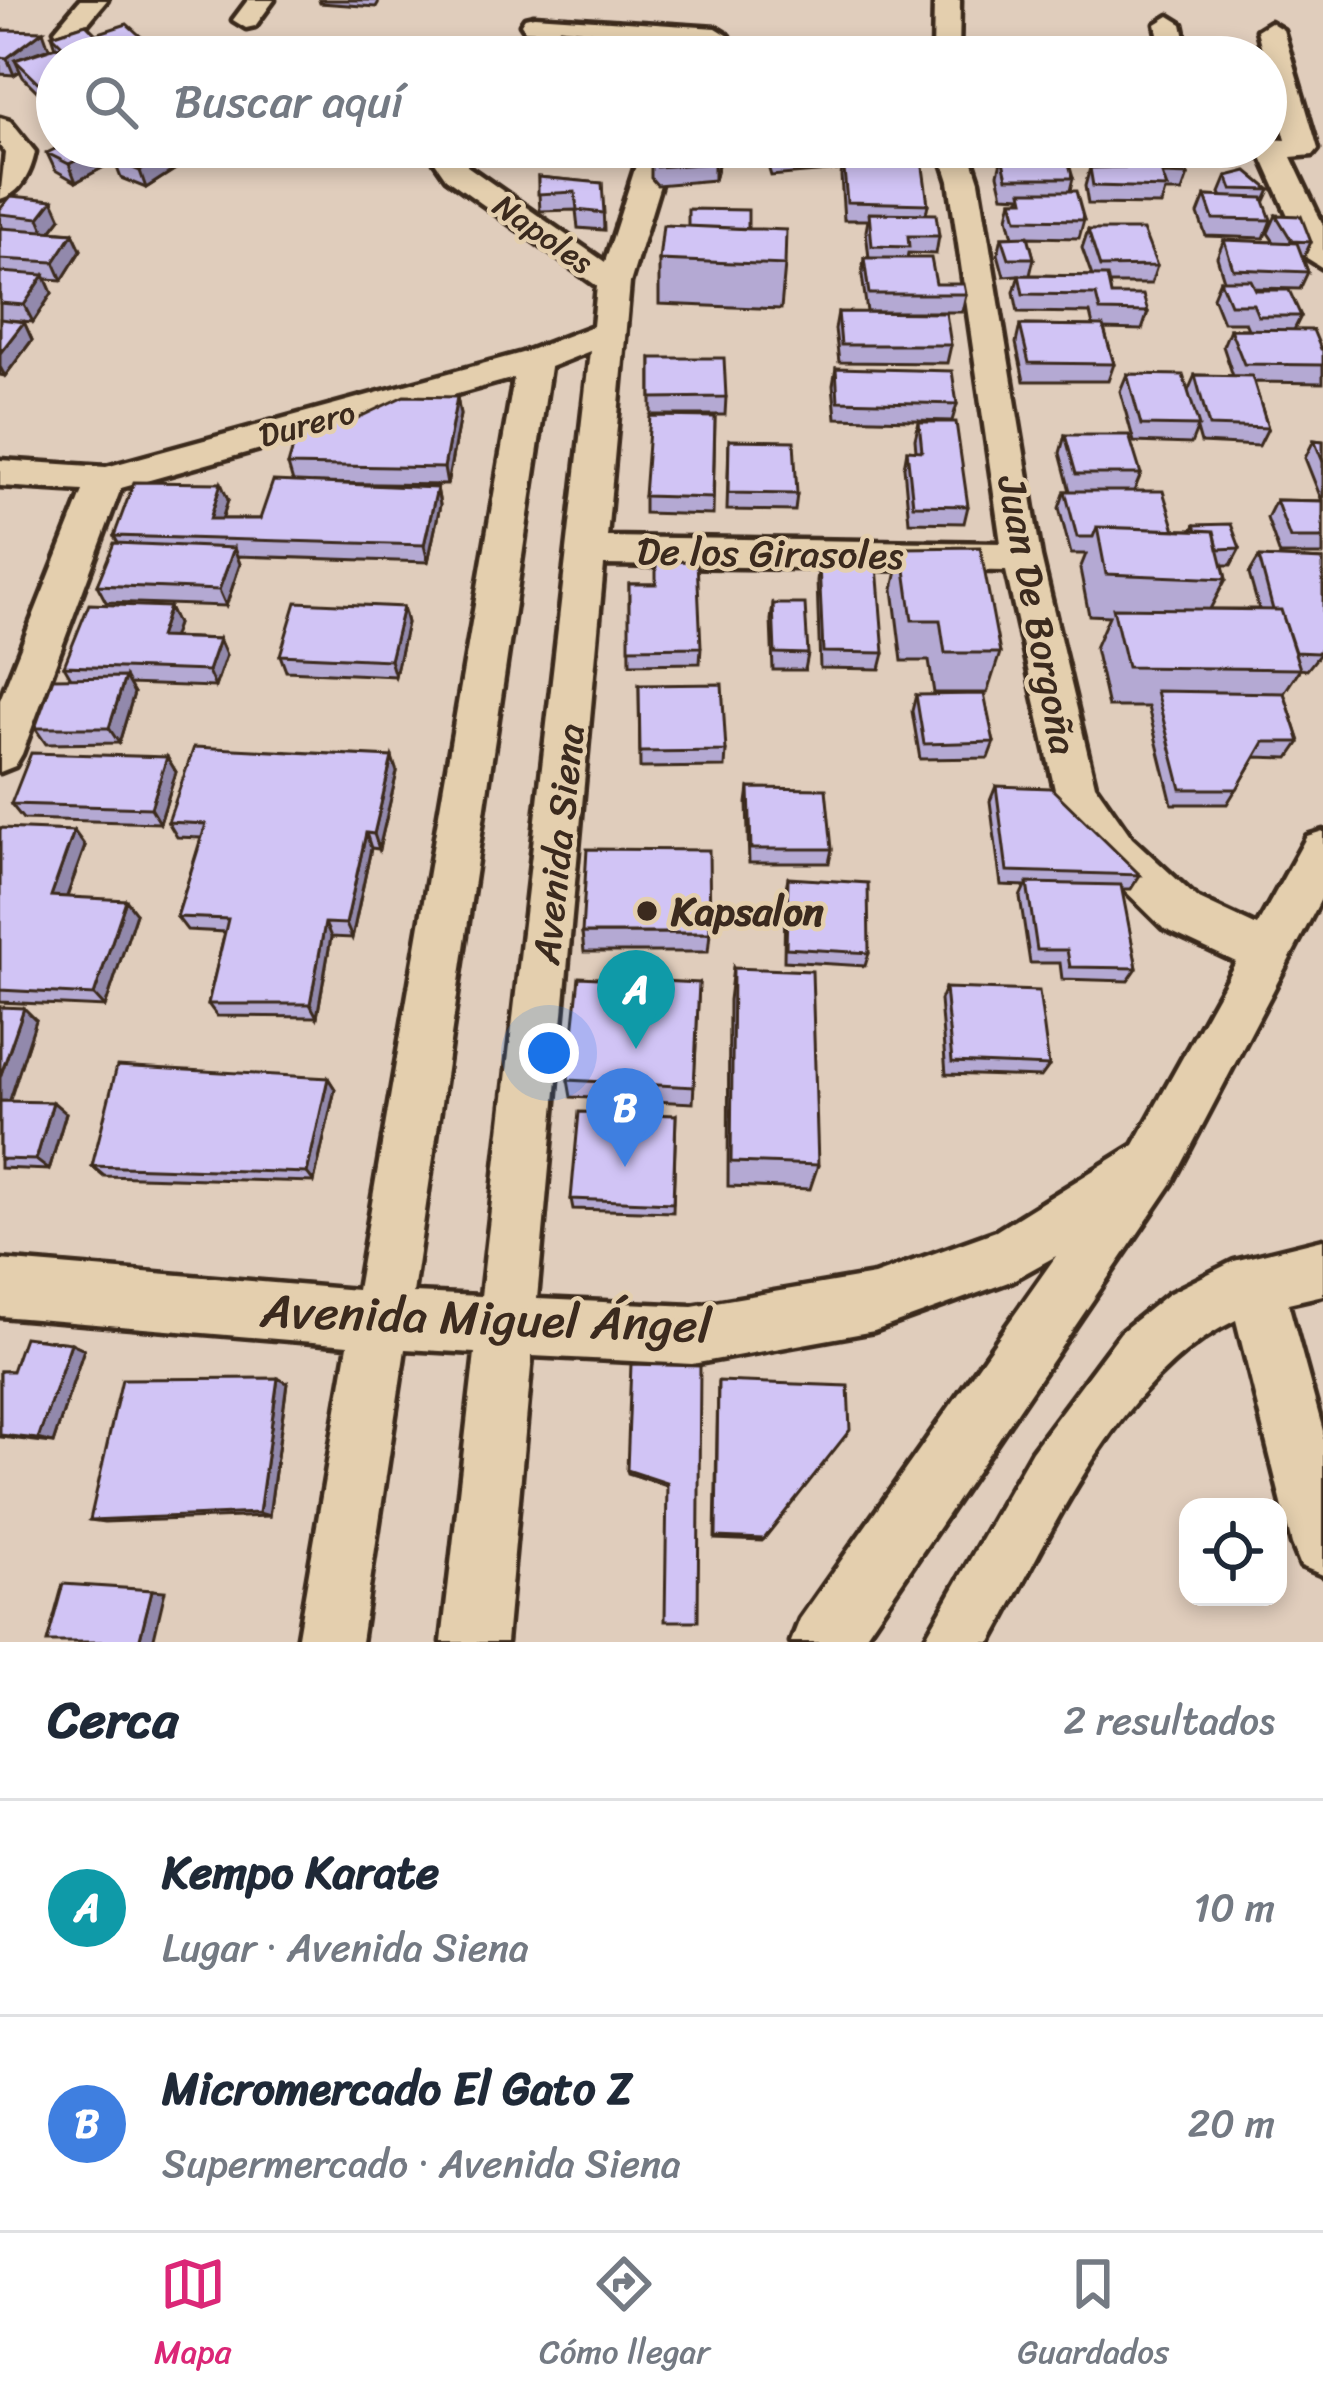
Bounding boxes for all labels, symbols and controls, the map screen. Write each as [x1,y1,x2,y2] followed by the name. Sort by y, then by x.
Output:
[36,36,1287,168] search box
[174,62,403,142] text: Buscar aquí
[78,69,144,135] icon: search
[480,178,606,290] street label: Napoles
[252,383,362,465] street label: Durero
[977,467,1099,761] street label: Juan De Borgoña
[636,516,904,590] street label: De los Girasoles
[511,720,605,969] street label: Avenida Siena
[670,877,824,946] place label: Kapsalon
[634,898,660,924] marker: Kapsalon
[597,950,675,1049] pin: A
[519,1023,579,1083] your location
[586,1068,664,1167] pin: B
[258,1268,714,1368] street label: Avenida Miguel Ángel
[1179,1498,1287,1606] map controls
[1179,1498,1287,1606] button: locate
[48,1675,178,1765] text: Cerca
[1063,1686,1275,1755] text: 2 resultados
[162,1833,439,1913] text: Kempo Karate
[74,1873,100,1942] text: A
[1194,1873,1275,1942] text: 10 m
[162,1913,529,1982] text: Lugar · Avenida Siena
[162,2049,633,2129] text: Micromercado El Gato Z
[75,2089,99,2158] text: B
[1188,2089,1275,2158] text: 20 m
[162,2129,681,2198] text: Supermercado · Avenida Siena
[154,2251,231,2381] tab: Mapa
[539,2251,710,2381] tab: Cómo llegar
[1017,2251,1169,2381] tab: Guardados

